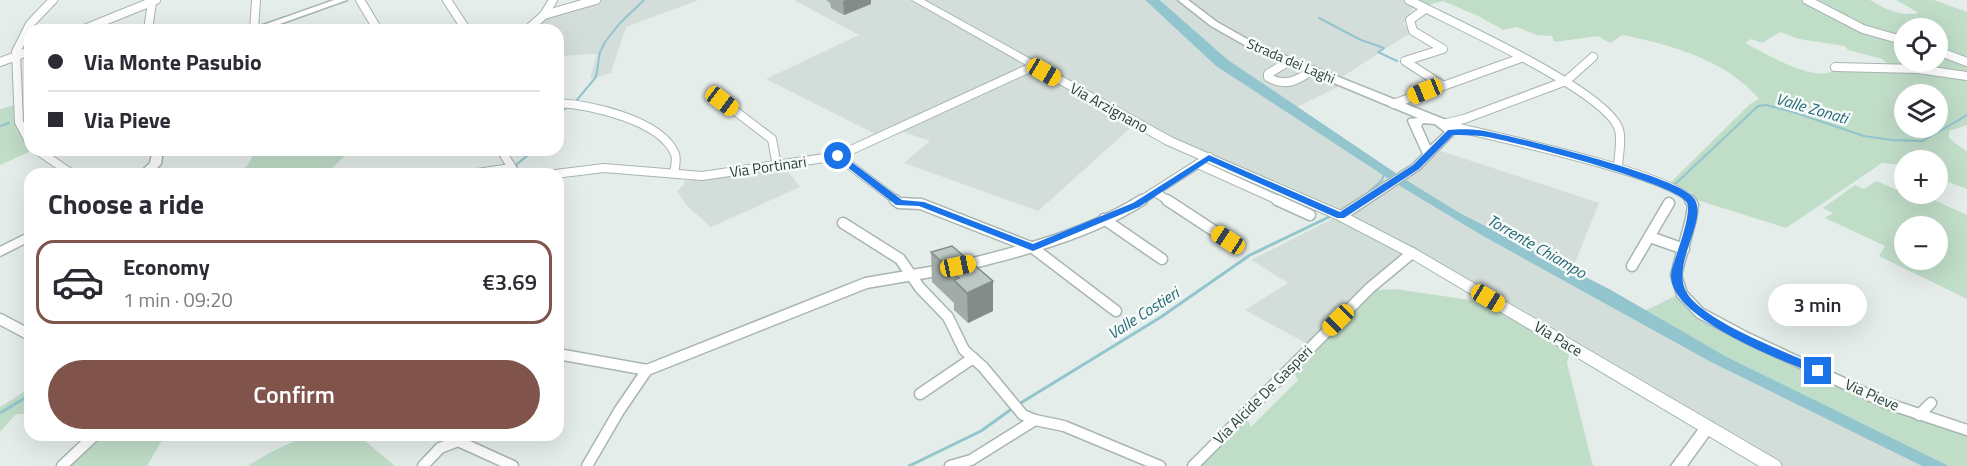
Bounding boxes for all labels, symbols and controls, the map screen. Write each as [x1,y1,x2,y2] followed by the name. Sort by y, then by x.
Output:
[1894,18,1948,270] map controls
[1894,18,1948,72] button: locate
[1244,33,1338,89] street label: Strada dei Laghi
[84,45,262,79] text: Via Monte Pasubio
[1024,55,1064,89] car
[1405,76,1445,106] car
[1066,77,1153,139] street label: Via Arzignano
[702,83,742,119] car
[1894,84,1948,138] button: layers
[1773,86,1853,130] water label: Valle Zonati
[84,103,171,137] text: Via Pieve
[824,142,851,169] route start
[728,150,808,183] street label: Via Portinari
[1894,150,1948,204] button: +
[48,183,204,224] text: Choose a ride
[1483,208,1592,285] water label: Torrente Chiampo
[1894,216,1948,270] button: −
[1208,223,1248,257] car
[123,250,210,284] text: Economy
[939,253,977,279] car
[51,255,105,309] icon: car
[482,265,537,299] text: €3.69
[1103,280,1185,345] water label: Valle Costieri
[1468,281,1508,315] car
[123,284,233,315] text: 1 min · 09:20
[1768,284,1868,326] callout: 3 min
[1793,289,1842,320] text: 3 min
[1319,301,1357,339] car
[1530,315,1587,362] street label: Via Pace
[1208,340,1317,449] street label: Via Alcide De Gasperi
[1804,357,1831,384] route end
[48,360,540,429] button: Confirm
[1841,372,1903,417] street label: Via Pieve

